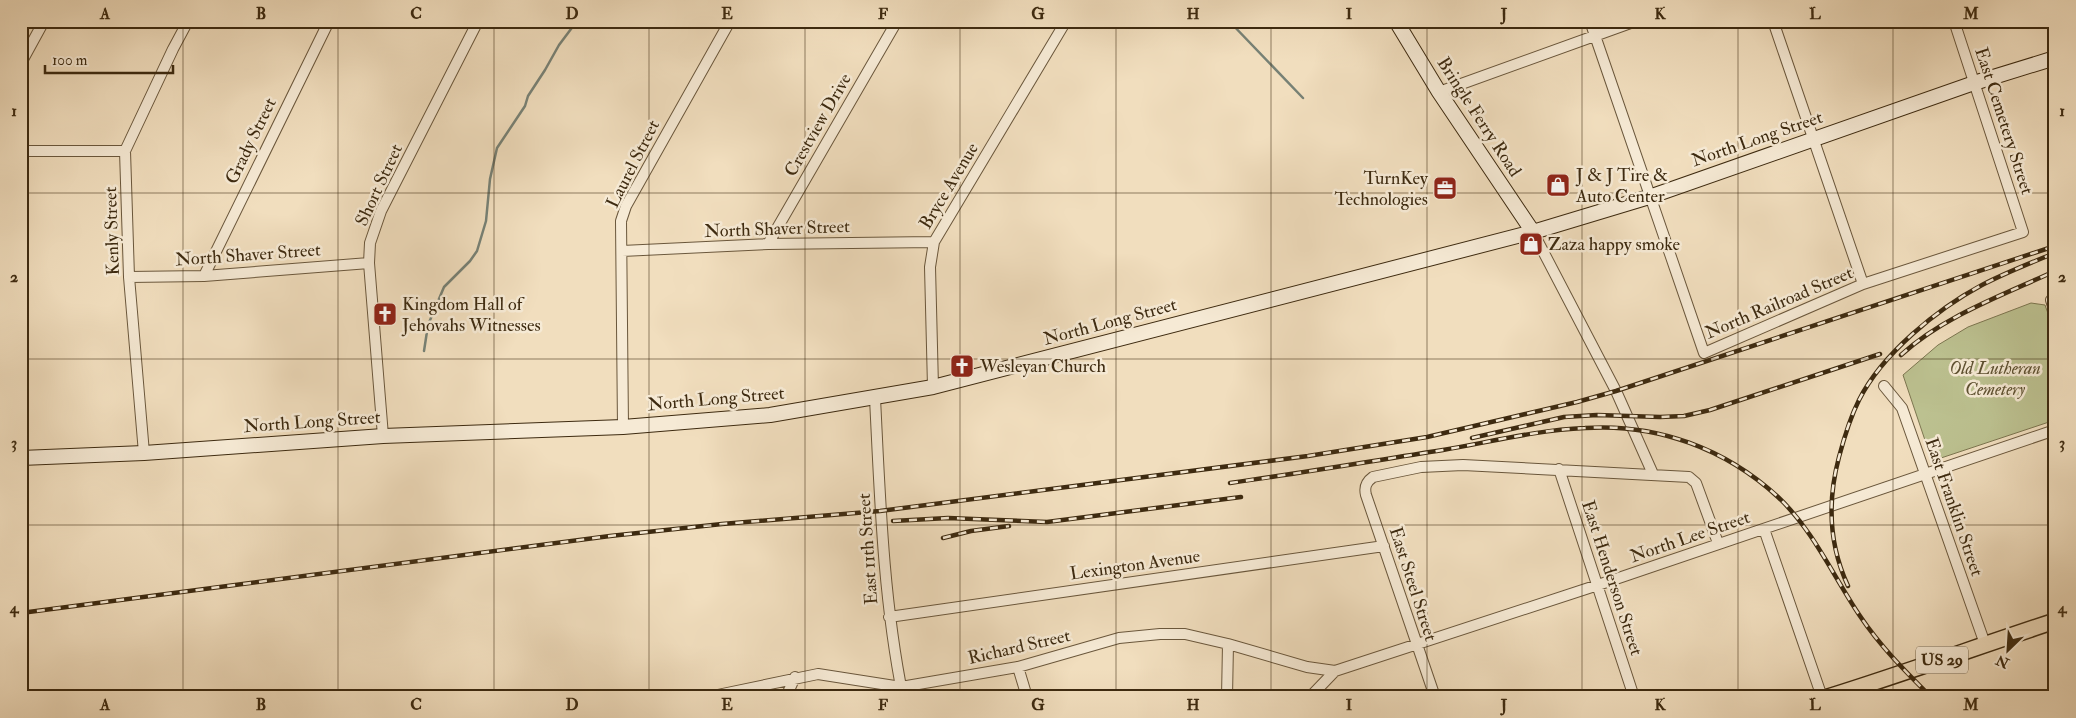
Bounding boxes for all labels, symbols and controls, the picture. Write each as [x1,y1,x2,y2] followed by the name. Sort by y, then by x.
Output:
[99,4,111,24] text: A
[256,4,266,24] text: B
[410,4,422,24] text: C
[565,4,579,24] text: D
[721,4,733,24] text: E
[878,4,888,24] text: F
[1031,4,1045,24] text: G
[1186,4,1200,24] text: H
[1346,4,1353,24] text: I
[1500,4,1508,25] text: J
[1654,4,1666,24] text: K
[1809,4,1821,24] text: L
[1962,4,1979,24] text: M
[45,42,172,74] scale bar
[1969,44,2039,198] street label: East Cemetery Street
[52,51,88,70] text: 100 m
[1432,53,1526,181] street label: Bringle Ferry Road
[779,69,857,181] street label: Crestview Drive
[220,94,282,188] street label: Grady Street
[11,101,17,121] text: 1
[2059,101,2065,121] text: 1
[1688,106,1826,172] street label: North Long Street
[601,116,665,212] street label: Laurel Street
[914,138,984,233] street label: Bryce Avenue
[350,140,408,230] street label: Short Street
[1575,164,1668,208] place label: J & J Tire & Auto Center
[1334,167,1429,211] place label: TurnKey Technologies
[1545,172,1571,198] shop icon: J & J Tire & Auto Center
[1432,175,1458,201] office icon: TurnKey Technologies
[99,186,125,276] street label: Kenly Street
[704,215,850,243] street label: North Shaver Street
[1518,231,1544,257] shop icon: Zaza happy smoke
[1548,233,1680,256] place label: Zaza happy smoke
[175,238,322,272] street label: North Shaver Street
[1702,261,1857,345] street label: North Railroad Street
[10,267,18,287] text: 2
[2058,267,2066,287] text: 2
[401,293,541,337] place label: Kingdom Hall of Jehovahs Witnesses
[1041,293,1179,351] street label: North Long Street
[372,301,398,327] church icon: Kingdom Hall of Jehovahs Witnesses
[949,353,975,379] church icon: Wesleyan Church
[979,355,1106,378] place label: Wesleyan Church
[1949,357,2041,401] park label: Old Lutheran Cemetery
[647,382,786,416] street label: North Long Street
[243,406,381,438] street label: North Long Street
[11,433,17,453] text: 3
[2059,433,2065,453] text: 3
[1920,435,1989,579] street label: East Franklin Street
[853,492,883,605] street label: East 11th Street
[1576,497,1648,659] street label: East Henderson Street
[1627,506,1753,568] street label: North Lee Street
[1384,524,1442,644] street label: East Steel Street
[1068,544,1202,586] street label: Lexington Avenue
[9,598,20,618] text: 4
[2057,598,2068,618] text: 4
[966,624,1073,670] street label: Richard Street
[1984,626,2034,676] north arrow
[1916,646,1968,674] road number: US 29
[1993,651,2013,672] text: N
[99,695,111,715] text: A
[256,695,266,715] text: B
[410,695,422,715] text: C
[565,695,579,715] text: D
[721,695,733,715] text: E
[878,695,888,715] text: F
[1031,695,1045,715] text: G
[1186,695,1200,715] text: H
[1346,695,1353,715] text: I
[1500,695,1508,716] text: J
[1654,695,1666,715] text: K
[1809,695,1821,715] text: L
[1962,695,1979,715] text: M

